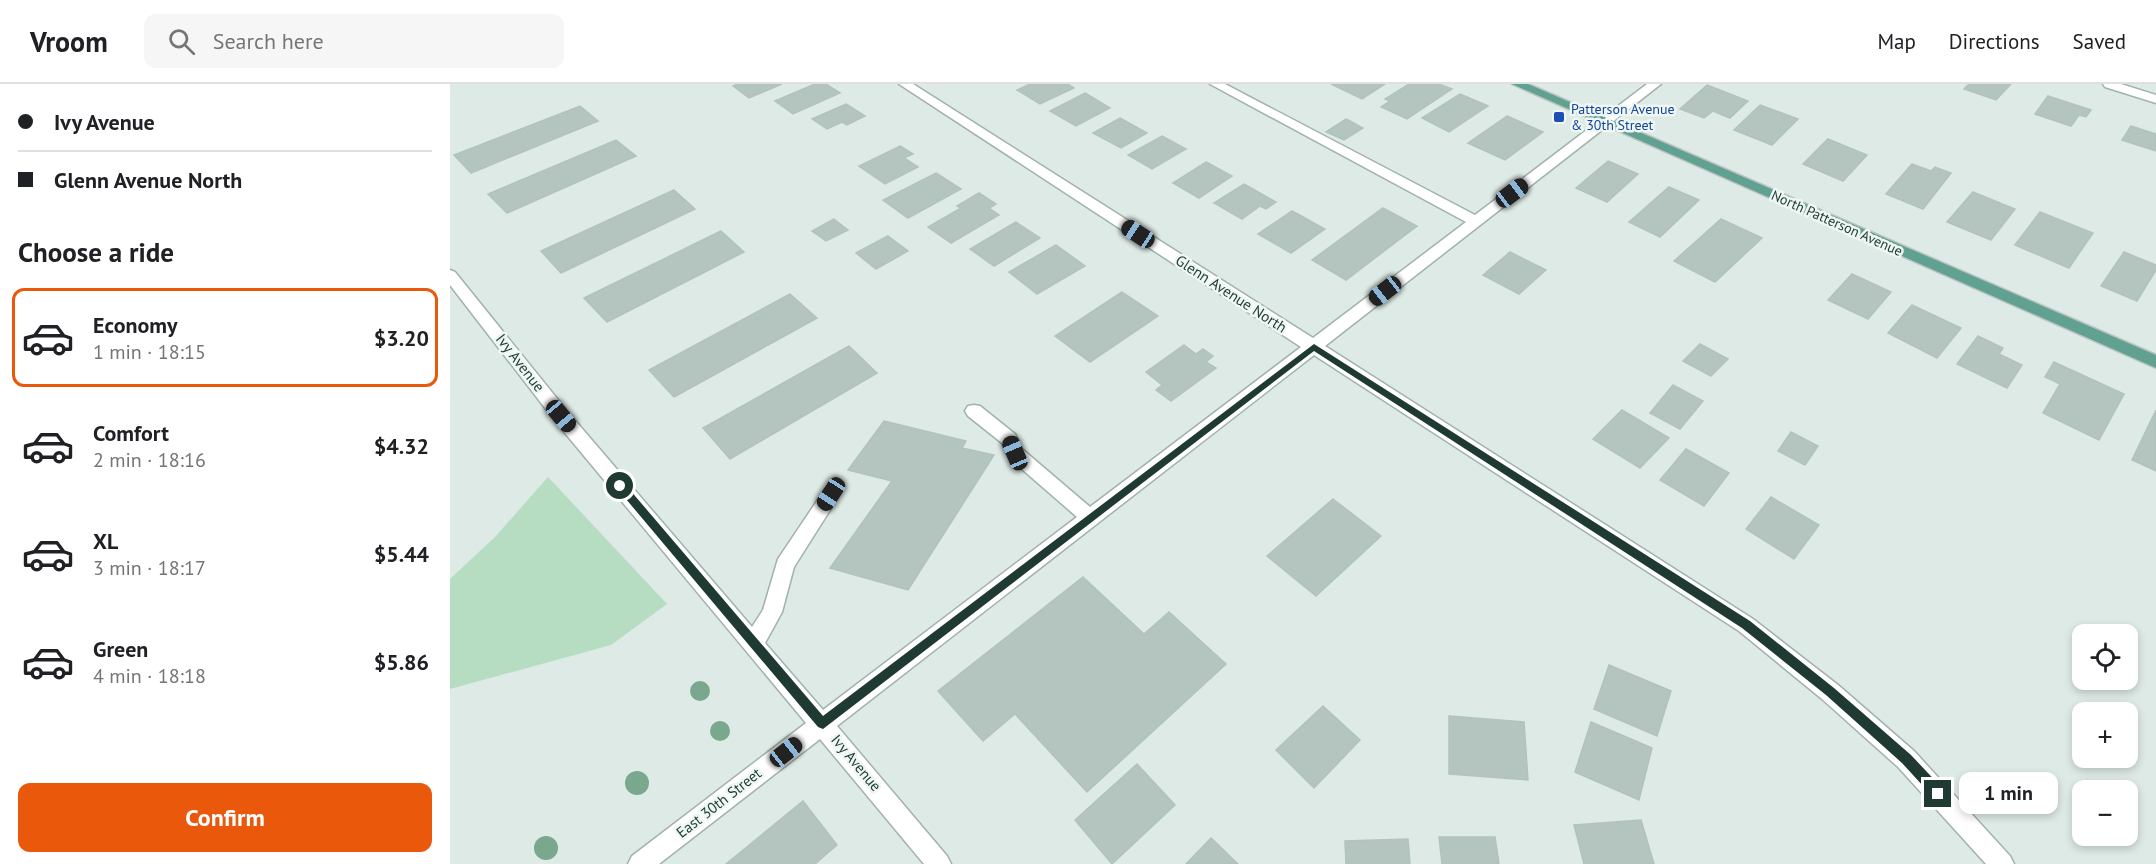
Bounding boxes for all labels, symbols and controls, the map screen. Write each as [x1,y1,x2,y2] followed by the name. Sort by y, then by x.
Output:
[144,14,564,68] search box
[30,23,108,60] text: Vroom
[165,25,198,58] icon: search
[213,27,324,55] text: Search here
[1877,28,1916,55] text: Map
[1949,28,2040,55] text: Directions
[2073,28,2126,55] text: Saved
[1571,100,1675,134] place label: Patterson Avenue & 30th Street
[54,108,155,136] text: Ivy Avenue
[1552,110,1566,124] marker: Patterson Avenue & 30th Street
[54,166,242,194] text: Glenn Avenue North
[1492,175,1532,211] car
[1769,186,1905,260] street label: North Patterson Avenue
[1118,217,1158,251] car
[18,235,174,269] text: Choose a ride
[1172,250,1291,337] street label: Glenn Avenue North
[1365,273,1405,309] car
[21,311,75,365] icon: car
[93,311,177,339] text: Economy
[374,324,429,352] text: $3.20
[492,330,549,396] street label: Ivy Avenue
[93,339,206,365] text: 1 min · 18:15
[543,396,579,436] car
[21,419,75,473] icon: car
[93,419,169,447] text: Comfort
[374,432,429,460] text: $4.32
[1000,433,1030,473] car
[93,447,206,473] text: 2 min · 18:16
[606,472,633,499] route start
[814,474,848,514] car
[21,527,75,581] icon: car
[93,527,118,555] text: XL
[374,540,429,568] text: $5.44
[93,555,206,581] text: 3 min · 18:17
[2072,624,2138,846] map controls
[2072,624,2138,690] button: locate
[21,635,75,689] icon: car
[93,635,148,663] text: Green
[374,648,429,676] text: $5.86
[93,663,206,689] text: 4 min · 18:18
[2072,702,2138,768] button: +
[827,730,886,795] street label: Ivy Avenue
[766,734,806,770] car
[672,763,765,842] street label: East 30th Street
[1959,773,2058,815] callout: 1 min
[1924,780,1951,807] route end
[1984,780,2033,806] text: 1 min
[2072,780,2138,846] button: −
[18,783,432,852] button: Confirm

